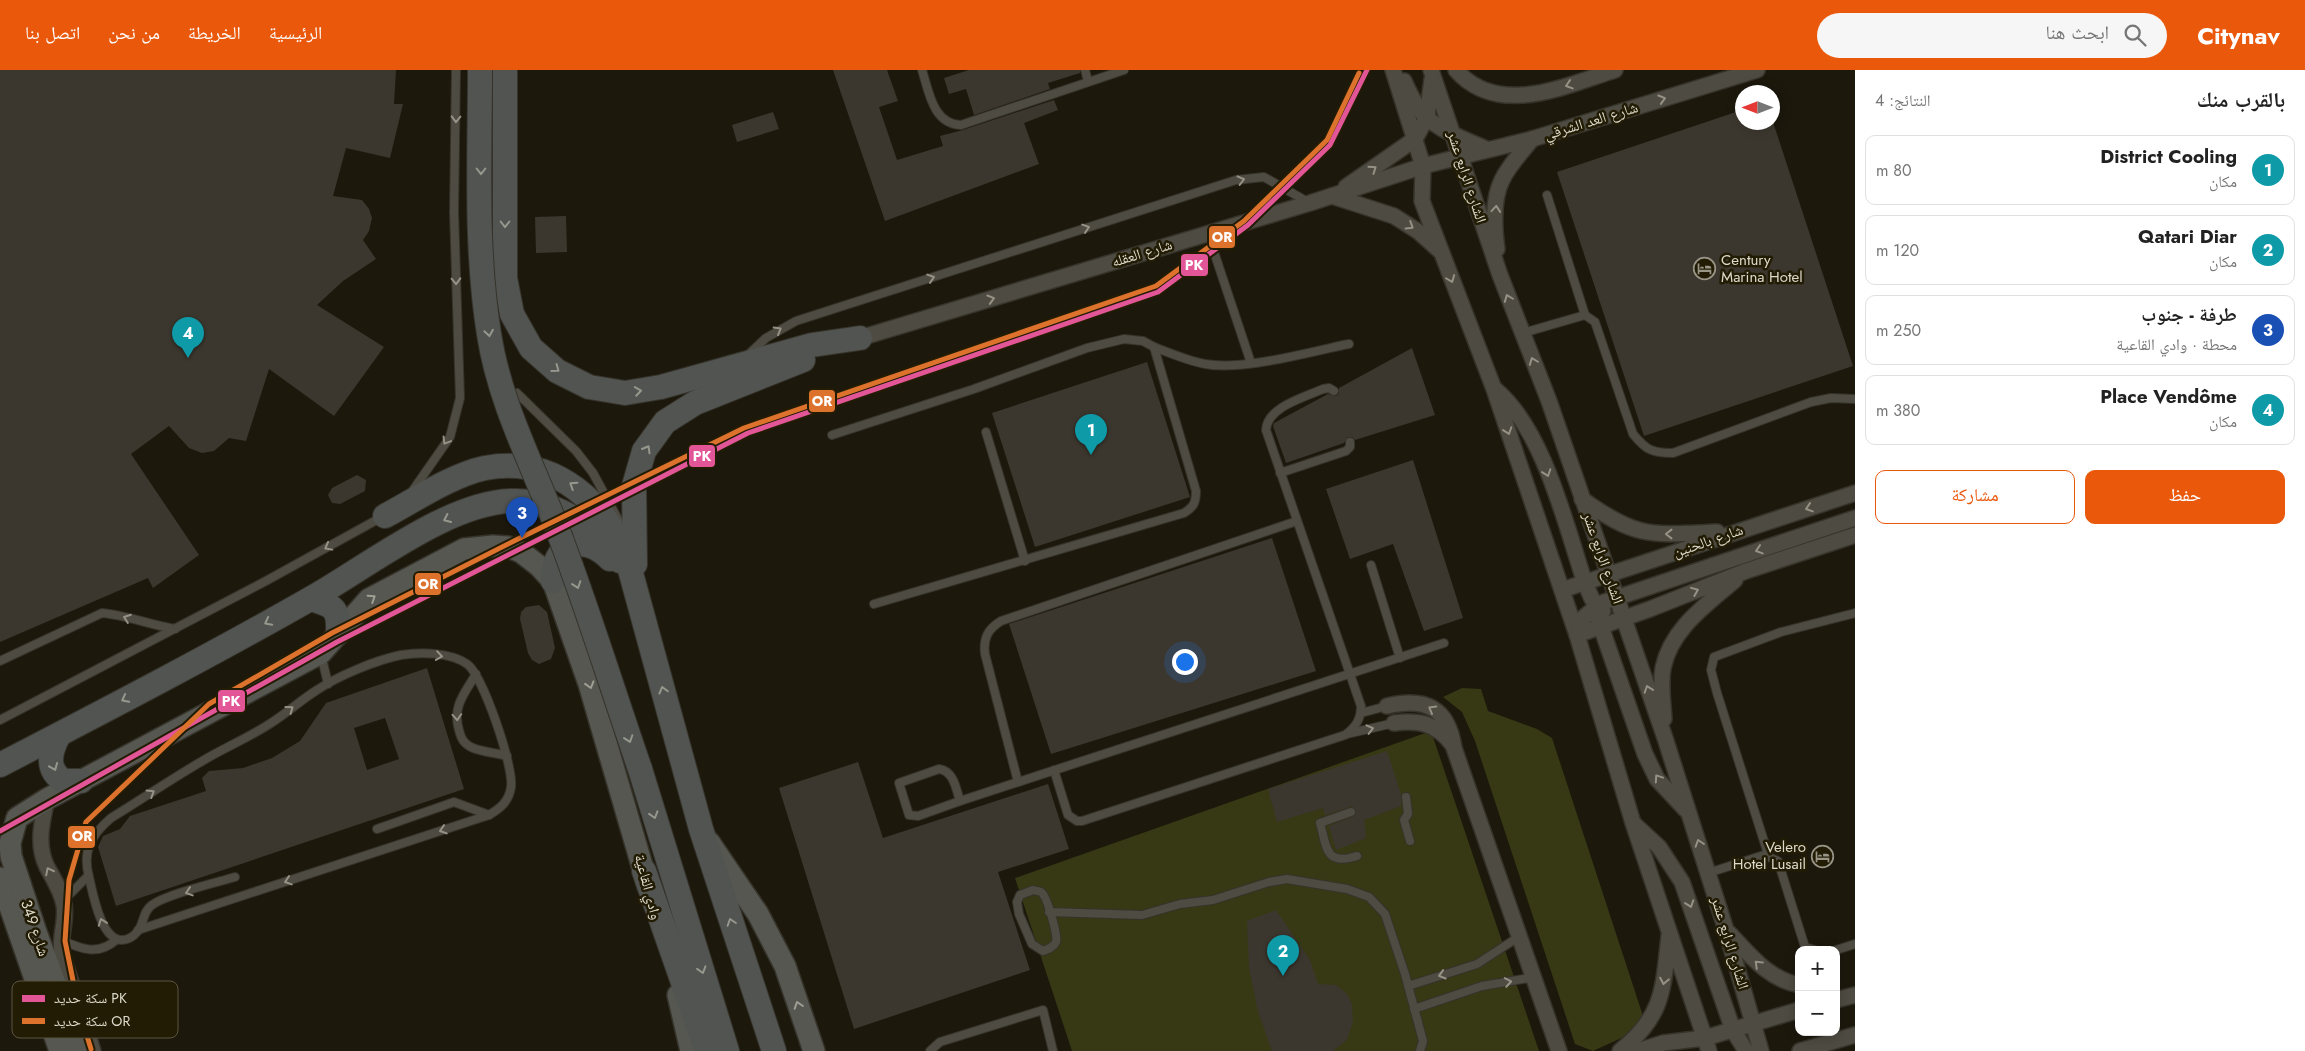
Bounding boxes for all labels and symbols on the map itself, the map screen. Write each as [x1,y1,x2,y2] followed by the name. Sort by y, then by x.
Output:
[1565,79,1574,89] one-way arrow
[1735,85,1780,130] north arrow
[1657,94,1666,104] one-way arrow
[1541,96,1641,146] street label: شارع العد الشرقي
[450,115,461,123] one-way arrow
[1441,127,1492,226] street label: الشارع الرابع عشر
[1367,166,1376,175] one-way arrow
[475,167,486,175] one-way arrow
[1237,175,1245,185] one-way arrow
[1490,205,1501,213] one-way arrow
[500,220,510,228] one-way arrow
[1405,220,1414,230] one-way arrow
[1082,224,1090,234] one-way arrow
[1208,225,1236,249] line badge: OR
[1212,227,1232,247] text: OR
[1109,233,1175,273] street label: شارع العقله
[1721,249,1803,288] place label: Century Marina Hotel
[1180,253,1209,277] line badge: PK
[1185,255,1203,275] text: PK
[1693,257,1717,281] hotel icon: Century Marina Hotel
[927,274,935,284] one-way arrow
[1445,274,1455,283] one-way arrow
[451,277,462,285] one-way arrow
[986,294,994,304] one-way arrow
[1504,294,1514,302] one-way arrow
[172,317,204,358] pin: 4
[772,327,781,337] one-way arrow
[484,329,494,338] one-way arrow
[1529,357,1539,365] one-way arrow
[550,363,560,372] one-way arrow
[634,386,642,397] one-way arrow
[808,389,836,413] line badge: OR
[812,391,832,411] text: OR
[1075,414,1107,455] pin: 1
[1503,427,1513,435] one-way arrow
[443,436,453,445] one-way arrow
[688,444,716,468] line badge: PK
[641,446,651,455] one-way arrow
[693,446,711,466] text: PK
[1541,468,1551,477] one-way arrow
[569,482,578,492] one-way arrow
[506,497,538,538] pin: 3
[1805,502,1813,512] one-way arrow
[1577,508,1629,607] street label: الشارع الرابع عشر
[443,513,452,523] one-way arrow
[1670,519,1746,563] street label: شارع بالحنين
[1665,529,1673,539] one-way arrow
[324,541,333,551] one-way arrow
[1755,544,1764,554] one-way arrow
[414,572,442,596] line badge: OR
[418,574,438,594] text: OR
[571,581,581,589] one-way arrow
[1691,587,1699,597] one-way arrow
[366,595,375,604] one-way arrow
[123,614,132,624] one-way arrow
[264,616,273,626] one-way arrow
[1172,649,1198,675] your location
[435,650,443,660] one-way arrow
[584,681,594,689] one-way arrow
[658,685,669,694] one-way arrow
[1644,685,1654,694] one-way arrow
[217,689,246,713] line badge: PK
[222,691,240,711] text: PK
[121,693,130,703] one-way arrow
[1428,705,1437,715] one-way arrow
[284,706,294,715] one-way arrow
[451,714,462,722] one-way arrow
[1365,725,1373,735] one-way arrow
[624,734,634,743] one-way arrow
[47,762,58,771] one-way arrow
[1655,774,1664,784] one-way arrow
[146,790,155,800] one-way arrow
[649,811,659,819] one-way arrow
[67,825,96,849] line badge: OR
[439,825,447,835] one-way arrow
[72,826,92,846] text: OR
[1733,836,1806,875] place label: Velero Hotel Lusail
[1695,840,1705,848] one-way arrow
[1810,844,1834,868] hotel icon: Velero Hotel Lusail
[628,852,667,922] street label: وادي القاعية
[45,867,55,876] one-way arrow
[285,875,293,885] one-way arrow
[185,886,193,896] one-way arrow
[1705,893,1754,992] street label: الشارع الرابع عشر
[15,897,55,959] street label: شارع 349
[1684,900,1694,908] one-way arrow
[98,918,108,927] one-way arrow
[727,918,737,926] one-way arrow
[1267,935,1299,976] pin: 2
[1755,961,1764,970] one-way arrow
[697,966,707,974] one-way arrow
[1438,969,1447,979] one-way arrow
[1659,976,1669,985] one-way arrow
[1504,977,1513,987] one-way arrow
[12,981,178,1038] legend
[54,988,127,1008] text: سكة حديد PK
[794,1001,804,1009] one-way arrow
[54,1011,130,1031] text: سكة حديد OR

